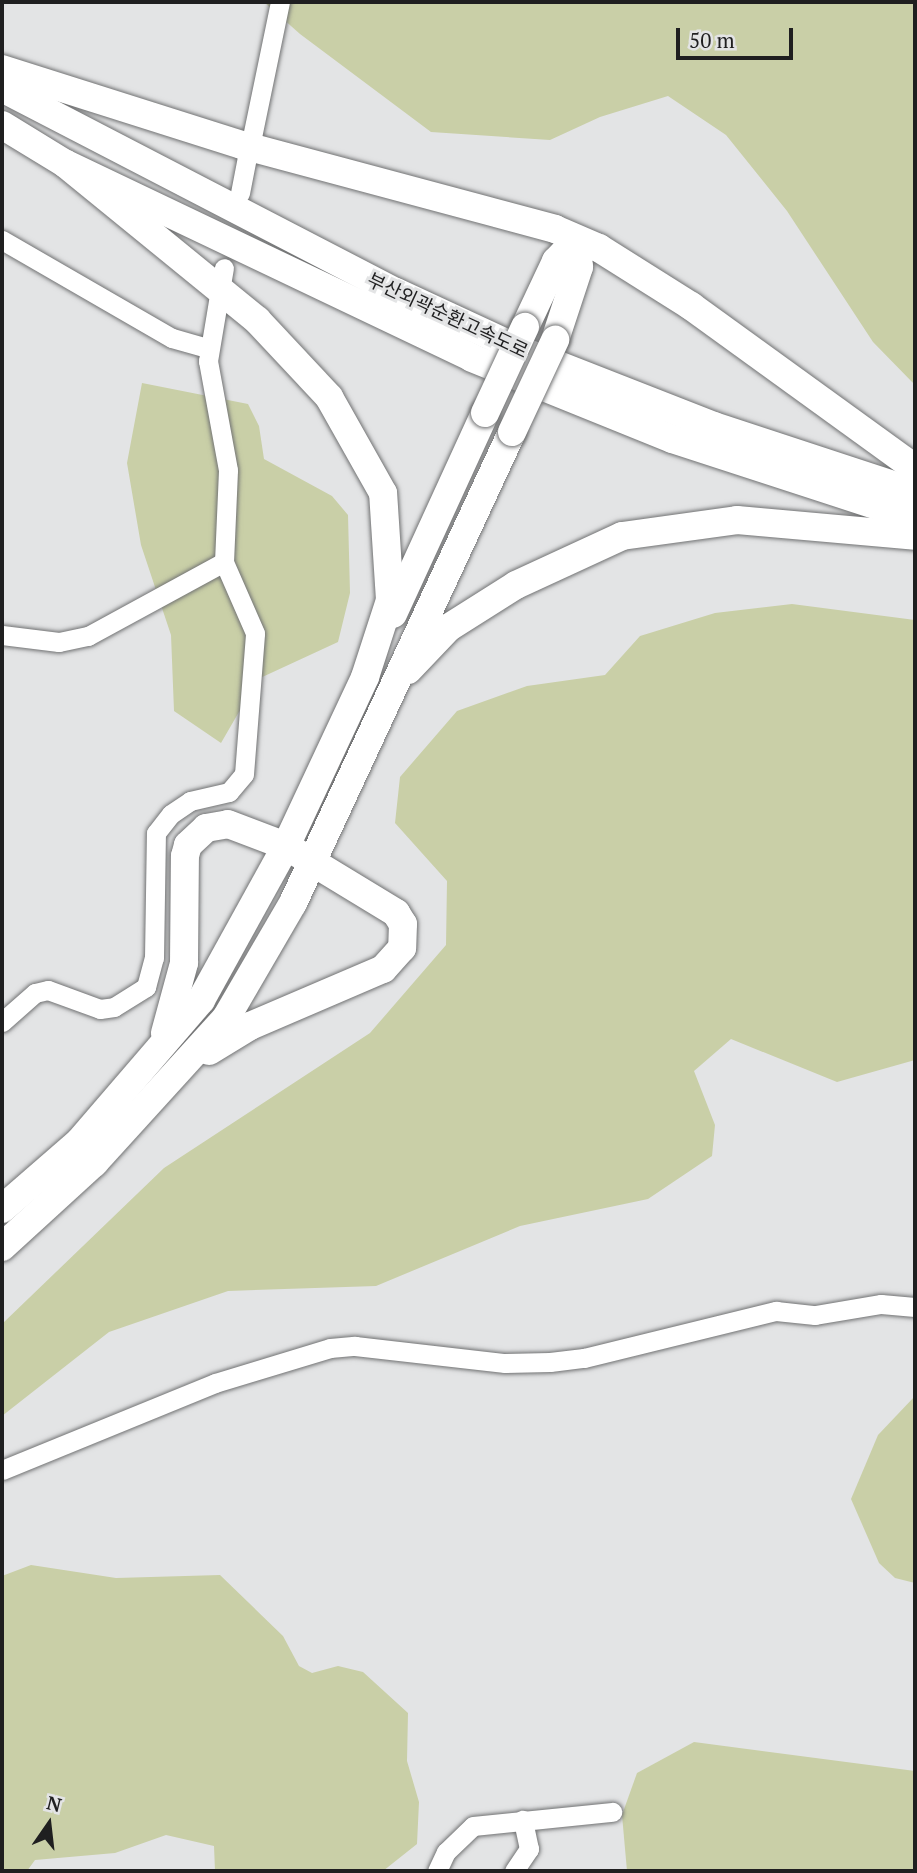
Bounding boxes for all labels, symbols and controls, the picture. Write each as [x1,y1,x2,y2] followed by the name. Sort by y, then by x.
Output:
[679,14,796,58] scale bar
[689,26,735,54] text: 50 m
[364,268,532,362] street label: 부산외곽순환고속도로
[14,1789,84,1859] north arrow
[44,1789,64,1817] text: N

